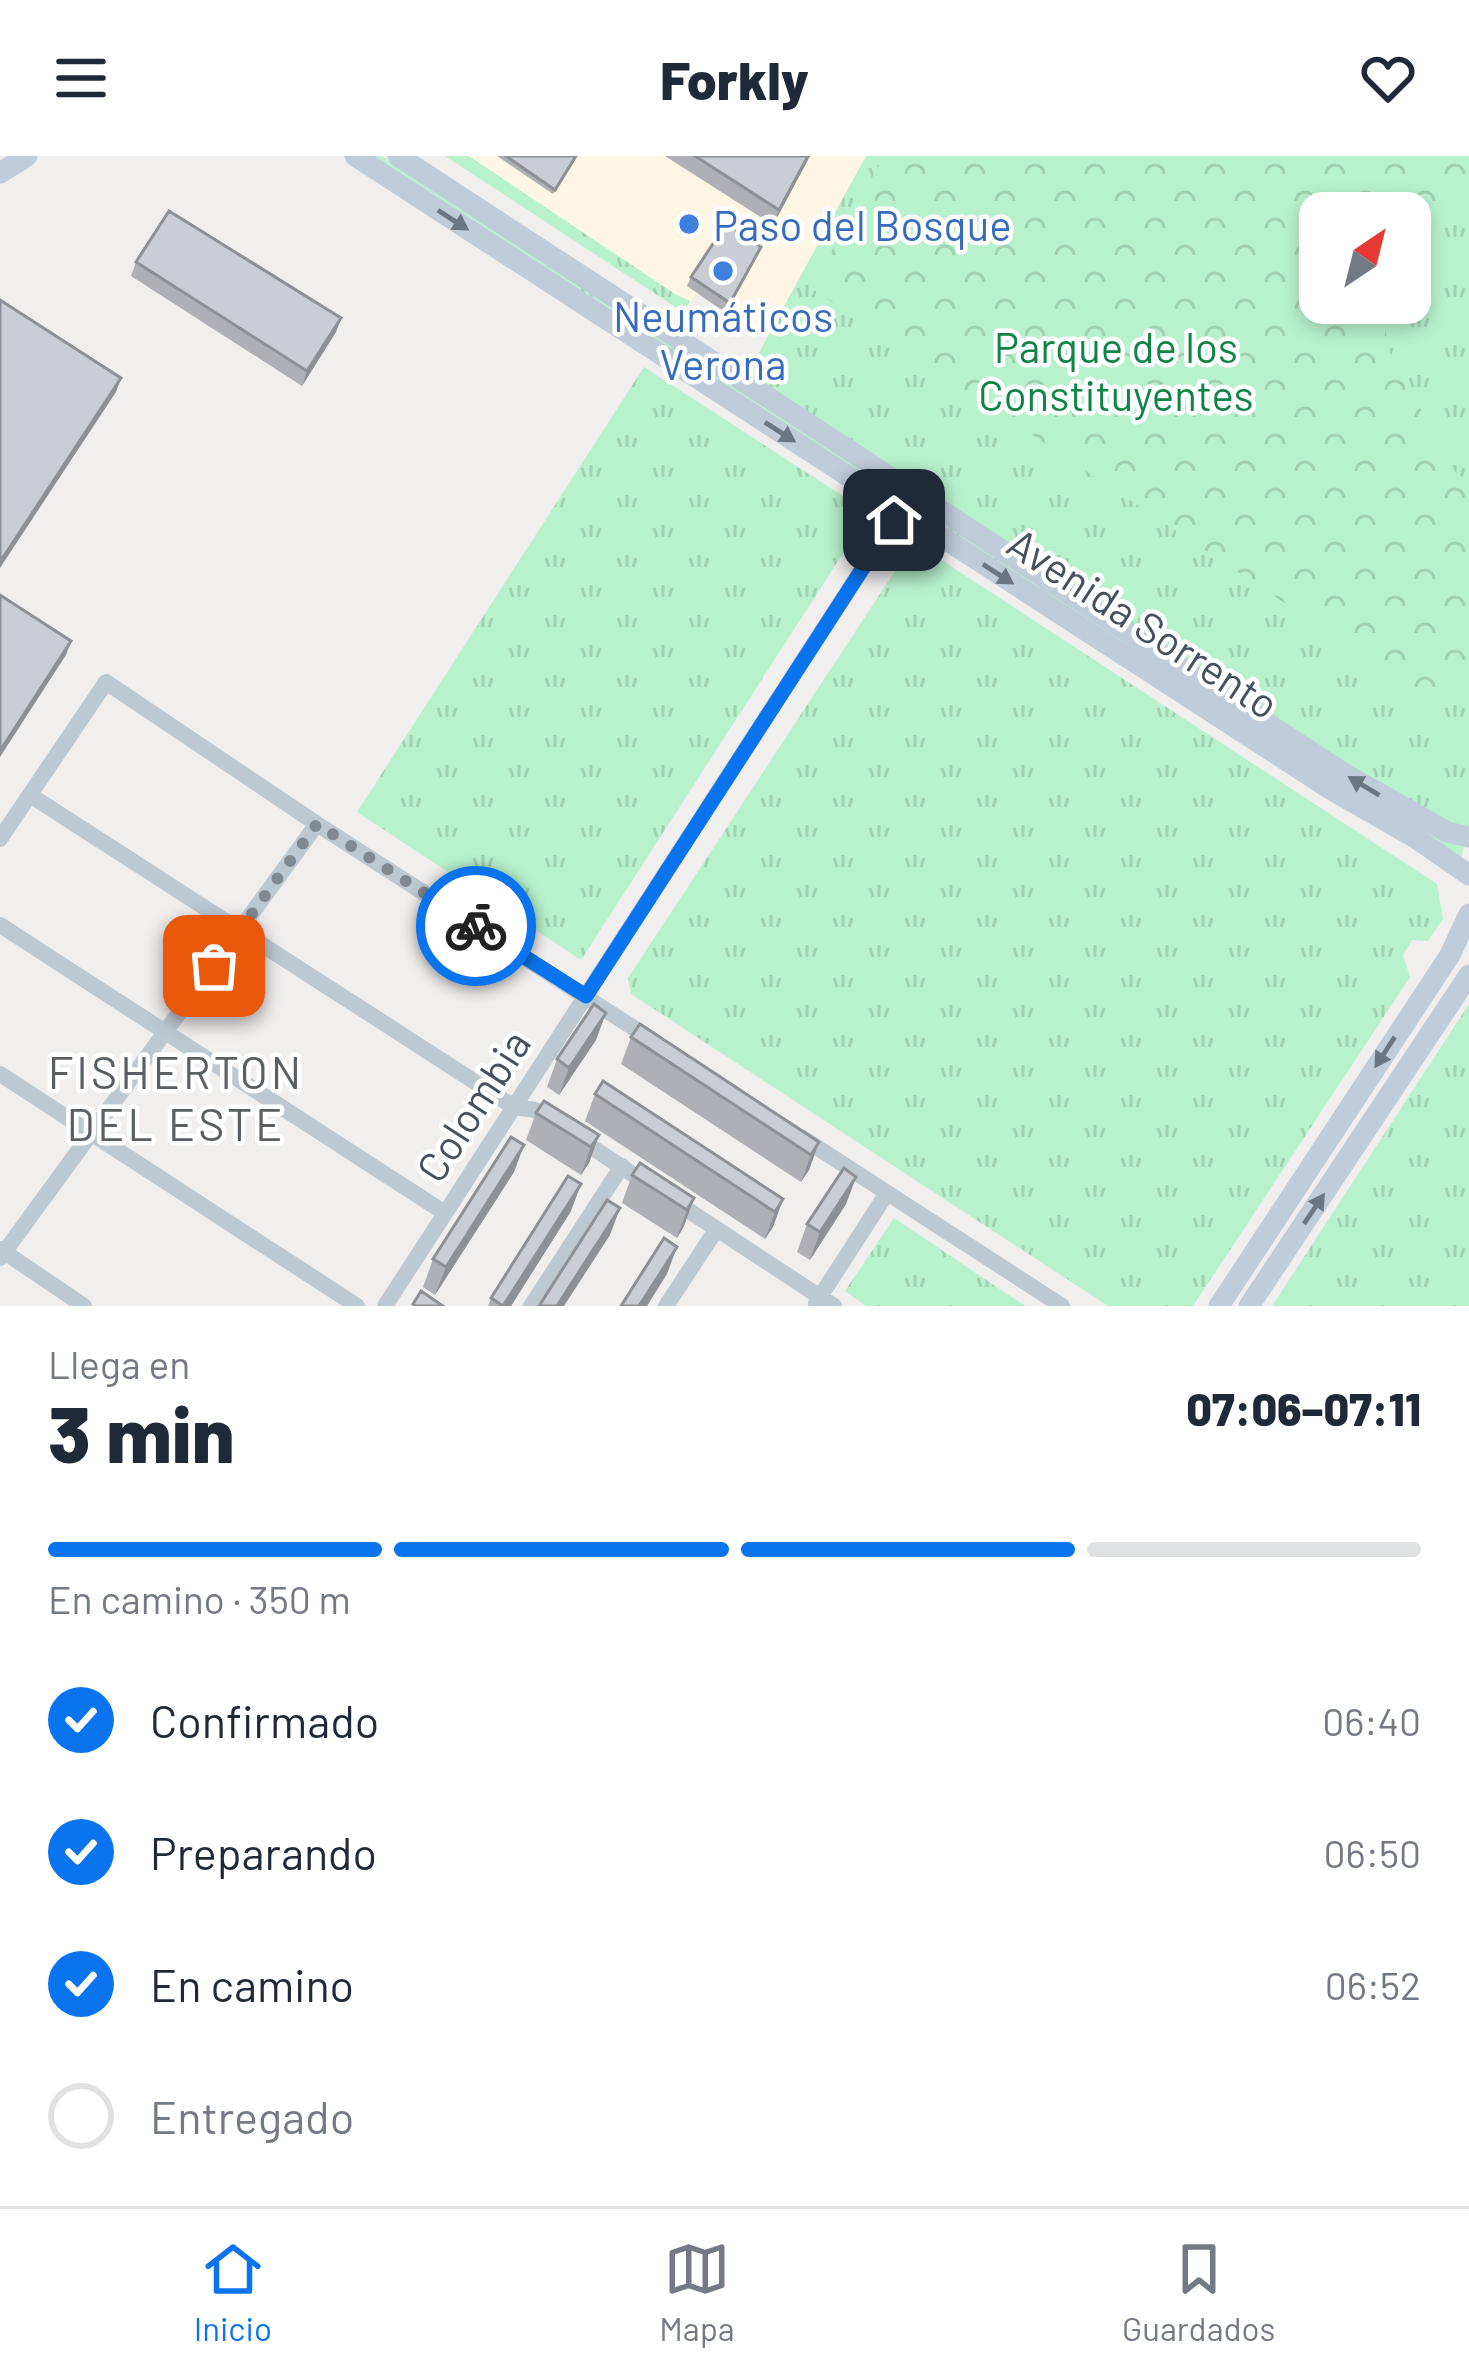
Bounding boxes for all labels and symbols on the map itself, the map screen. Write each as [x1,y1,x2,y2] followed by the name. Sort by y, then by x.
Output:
[1299,192,1431,324] north arrow
[713,199,1012,250] place label: Paso del Bosque
[437,208,470,230] one-way arrow
[676,211,702,237] marker: Paso del Bosque
[710,258,736,284] marker: Neumáticos Verona
[613,290,833,388] place label: Neumáticos Verona
[978,321,1254,420] park label: Parque de los Constituyentes
[764,421,797,443] one-way arrow
[843,469,945,571] pin
[999,516,1289,728] street label: Avenida Sorrento
[982,562,1015,584] one-way arrow
[1347,776,1381,797] one-way arrow
[416,866,536,986] courier
[163,915,265,1017] pin
[405,1020,539,1190] street label: Colombia
[1375,1036,1397,1069] one-way arrow
[48,1044,304,1150] district label: FISHERTON DEL ESTE
[1302,1192,1324,1225] one-way arrow

